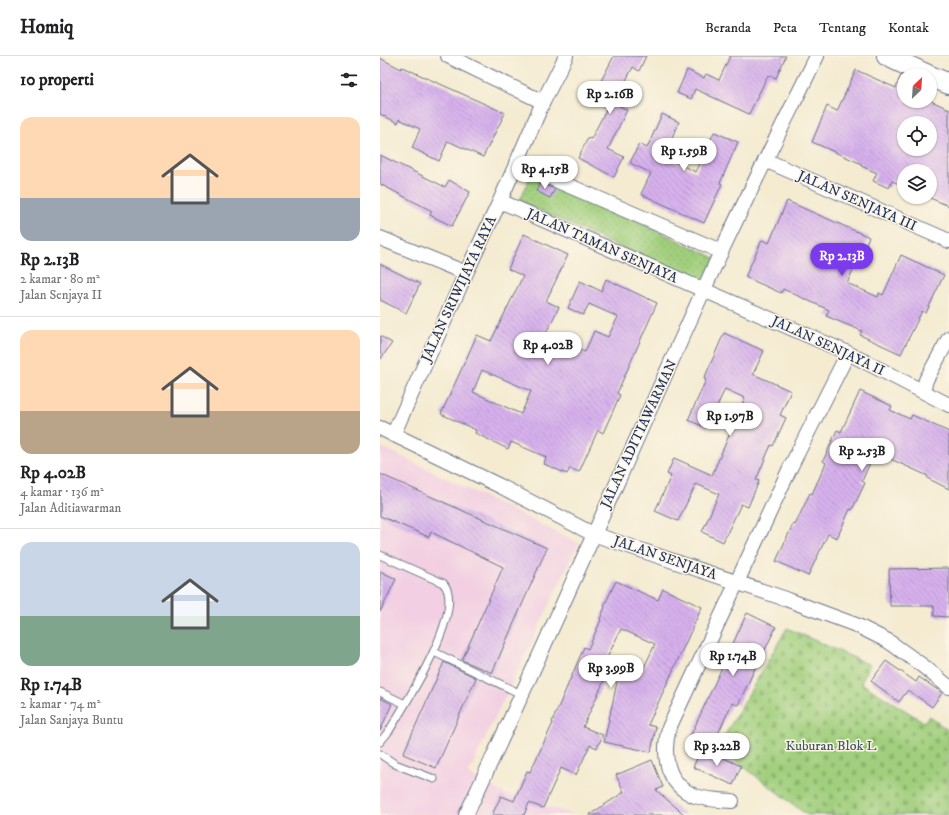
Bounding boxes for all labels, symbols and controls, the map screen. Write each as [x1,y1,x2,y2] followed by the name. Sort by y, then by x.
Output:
[20,16,73,39] text: Homiq
[705,19,751,37] text: Beranda
[773,19,797,37] text: Peta
[819,19,866,37] text: Tentang
[888,19,929,37] text: Kontak
[897,68,937,108] north arrow
[897,68,937,204] map controls
[20,69,94,91] text: 10 properti
[338,69,360,91] icon: filters
[569,81,651,115] pin: Rp 2.16B
[586,86,634,102] text: Rp 2.16B
[897,116,937,156] button: locate
[643,138,725,172] pin: Rp 1.59B
[154,143,226,215] icon: home
[661,143,707,159] text: Rp 1.59B
[504,156,586,190] pin: Rp 4.15B
[521,161,569,177] text: Rp 4.15B
[897,164,937,204] button: layers
[793,166,920,235] street label: JALAN SENJAYA III
[522,204,681,288] street label: JALAN TAMAN SENJAYA
[416,212,501,367] street label: JALAN SRIWIJAYA RAYA
[801,243,883,277] pin: Rp 2.13B
[819,248,865,264] text: Rp 2.13B
[20,249,79,271] text: Rp 2.13B
[20,271,100,287] text: 2 kamar · 80 m²
[20,287,102,303] text: Jalan Senjaya II
[767,311,888,380] street label: JALAN SENJAYA II
[507,332,589,366] pin: Rp 4.02B
[523,337,573,353] text: Rp 4.02B
[154,356,226,428] icon: home
[596,356,682,513] street label: JALAN ADITIAWARMAN
[689,403,771,437] pin: Rp 1.97B
[706,408,754,424] text: Rp 1.97B
[821,438,903,472] pin: Rp 2.53B
[838,443,886,459] text: Rp 2.53B
[20,462,86,484] text: Rp 4.02B
[20,484,104,500] text: 4 kamar · 136 m²
[20,500,121,516] text: Jalan Aditiawarman
[609,531,720,584] street label: JALAN SENJAYA
[154,568,226,640] icon: home
[692,643,774,677] pin: Rp 1.74B
[709,648,757,664] text: Rp 1.74B
[570,655,652,689] pin: Rp 3.99B
[587,660,635,676] text: Rp 3.99B
[20,674,82,696] text: Rp 1.74B
[20,696,100,712] text: 2 kamar · 74 m²
[20,712,123,728] text: Jalan Sanjaya Buntu
[676,733,758,767] pin: Rp 3.22B
[786,737,877,755] park label: Kuburan Blok L
[694,738,740,754] text: Rp 3.22B

